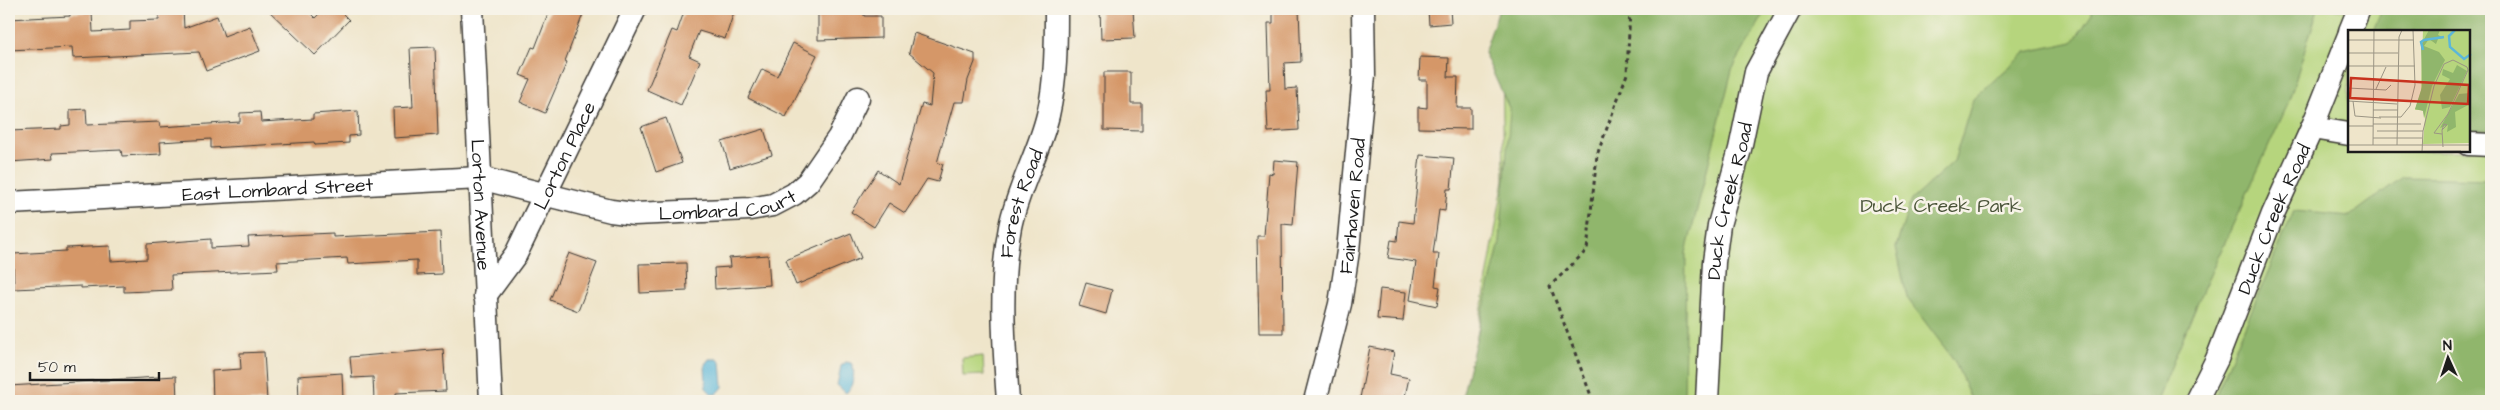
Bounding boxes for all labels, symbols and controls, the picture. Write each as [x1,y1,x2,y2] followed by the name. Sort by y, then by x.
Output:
[2348,30,2470,152] inset map
[528,97,603,214] street label: Lorton Place
[1701,120,1760,280] street label: Duck Creek Road
[1333,137,1373,276] street label: Fairhaven Road
[463,138,497,271] street label: Lorton Avenue
[2231,140,2318,298] street label: Duck Creek Road
[994,145,1051,260] street label: Forest Road
[182,172,374,209] street label: East Lombard Street
[658,183,801,228] street label: Lombard Court
[1861,193,2022,220] park label: Duck Creek Park
[2422,332,2472,382] north arrow
[2442,336,2452,356] text: N
[30,350,159,382] scale bar
[38,357,76,378] text: 50 m

